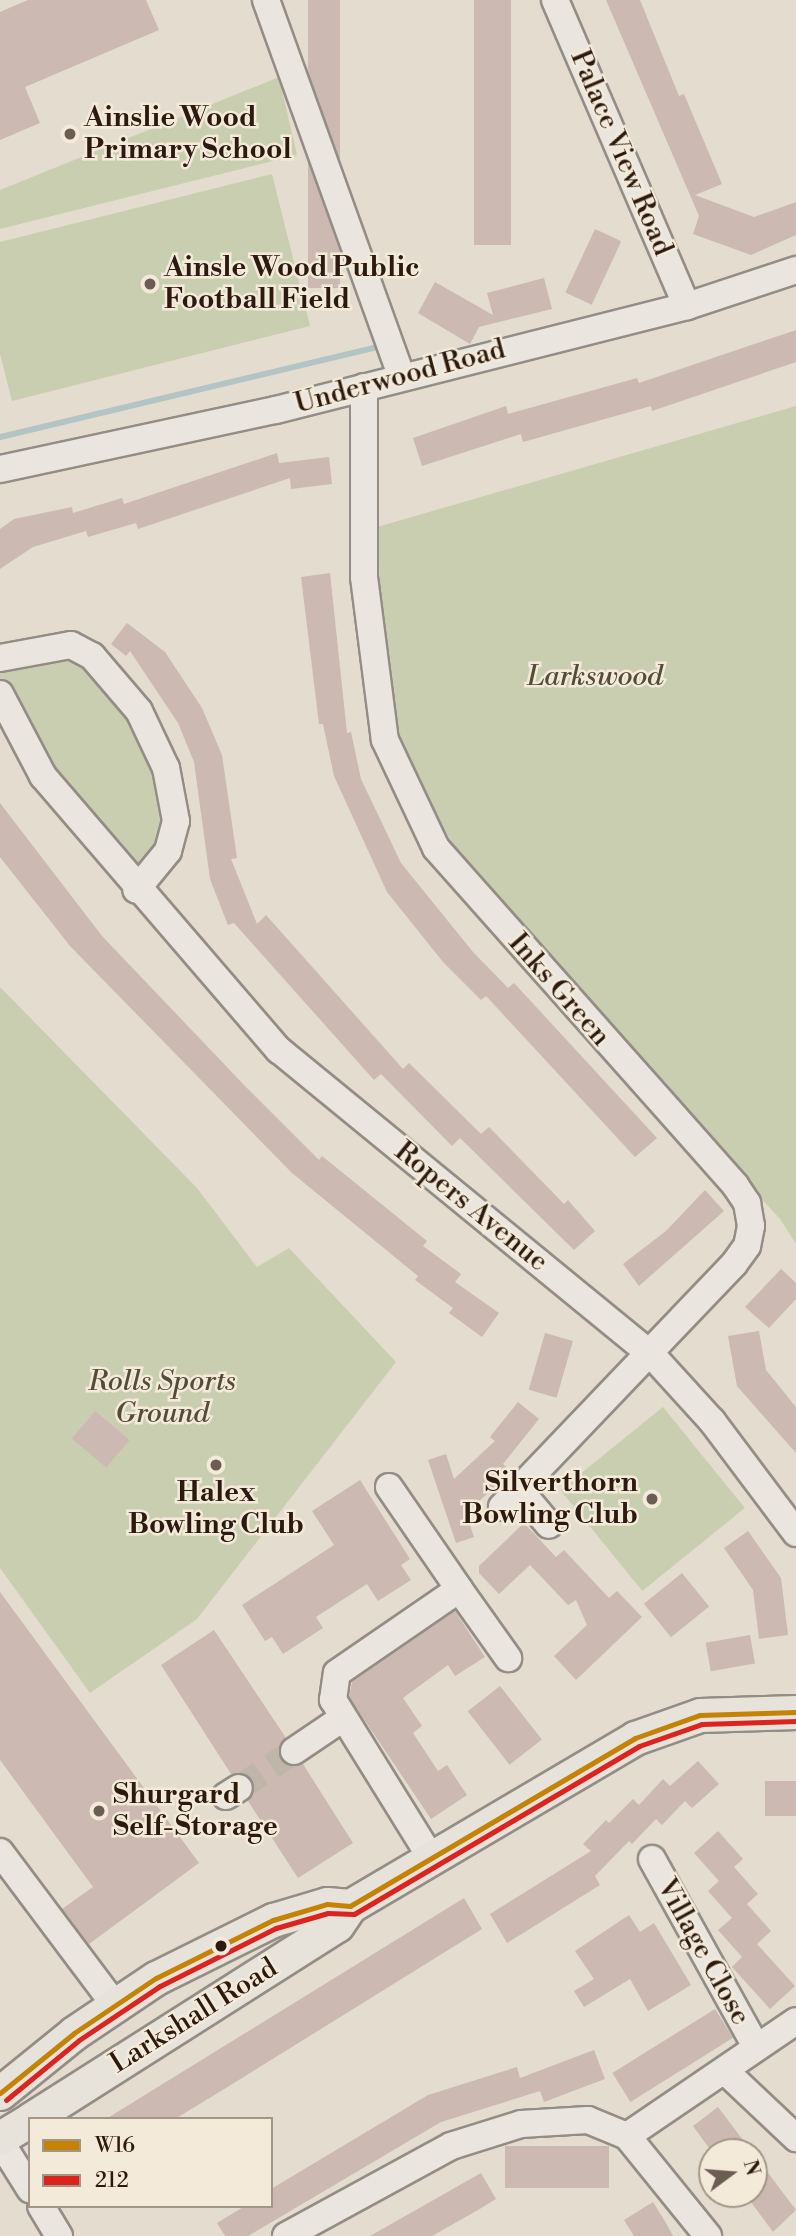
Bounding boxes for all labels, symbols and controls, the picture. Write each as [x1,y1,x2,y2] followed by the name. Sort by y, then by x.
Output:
[563,45,679,261] street label: Palace View Road
[84,101,292,167] place label: Ainslie Wood Primary School
[62,126,78,142] marker: Ainslie Wood Primary School
[164,251,420,317] place label: Ainsle Wood Public Football Field
[142,276,158,292] marker: Ainsle Wood Public Football Field
[291,333,509,421] street label: Underwood Road
[527,660,663,694] park label: Larkswood
[501,927,617,1053] street label: Inks Green
[388,1135,554,1279] street label: Ropers Avenue
[88,1365,236,1431] park label: Rolls Sports Ground
[208,1457,224,1473] marker: Halex Bowling Club
[462,1466,638,1532] place label: Silverthorn Bowling Club
[128,1476,304,1542] place label: Halex Bowling Club
[644,1491,660,1507] marker: Silverthorn Bowling Club
[113,1778,278,1844] place label: Shurgard Self-Storage
[91,1803,107,1819] marker: Shurgard Self-Storage
[649,1873,757,2031] street label: Village Close
[214,1939,228,1953] unlabelled marker
[104,1951,284,2081] street label: Larkshall Road
[28,2117,273,2208] legend
[95,2133,135,2159] text: W16
[698,2138,768,2208] north arrow
[738,2157,765,2178] text: N
[95,2168,129,2194] text: 212

